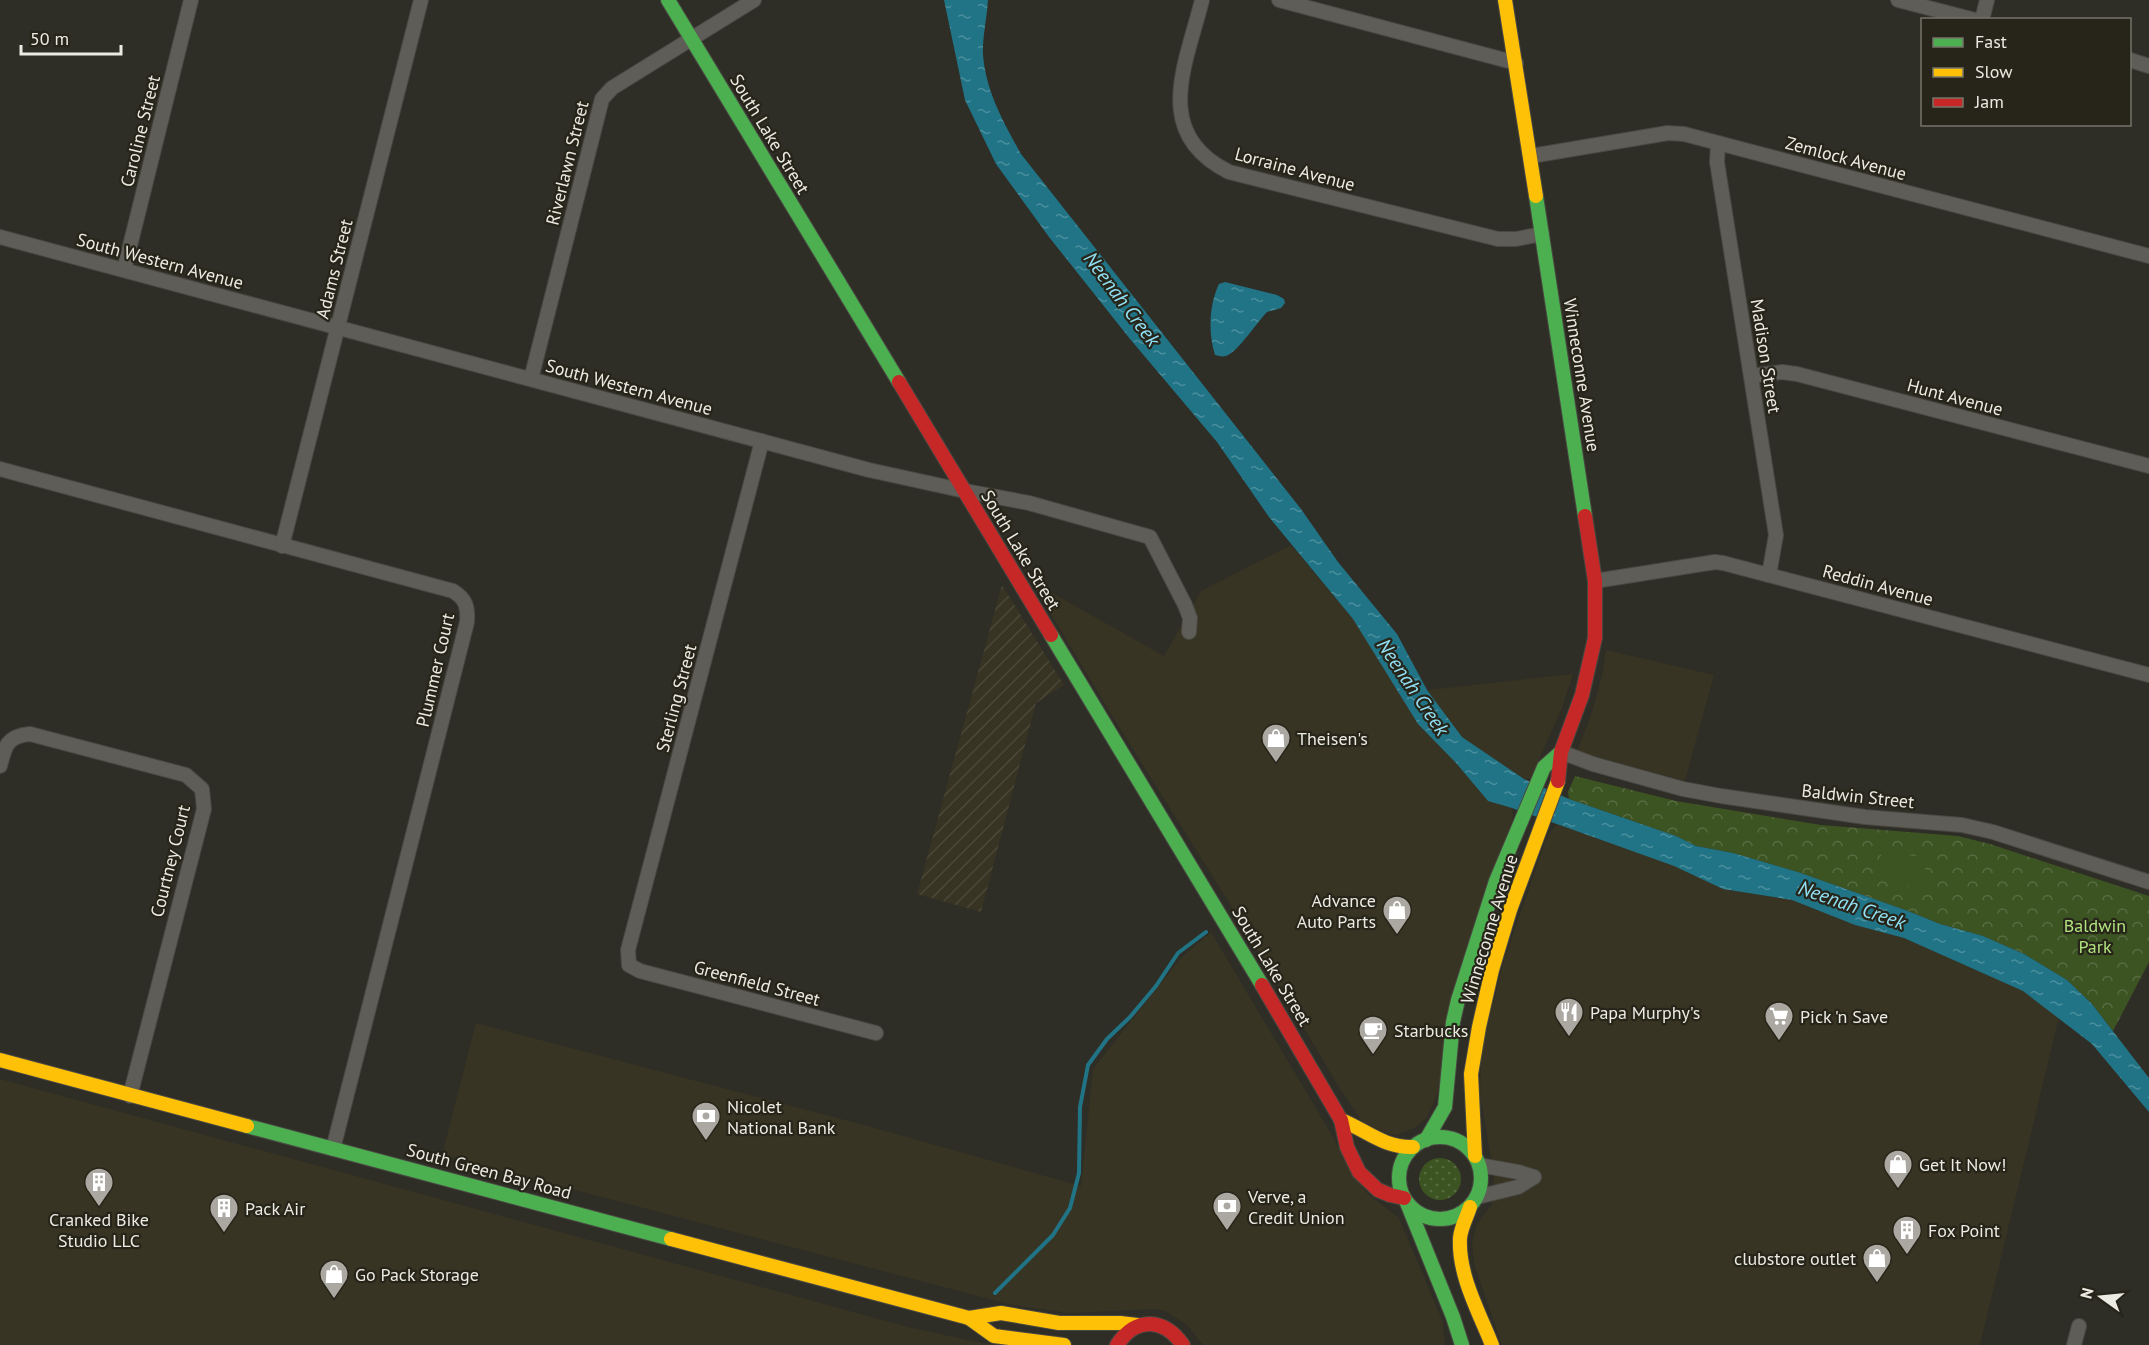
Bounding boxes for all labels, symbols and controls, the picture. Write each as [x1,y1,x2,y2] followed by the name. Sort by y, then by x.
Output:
[21,18,122,56] scale bar
[1921,18,2131,126] legend
[30,27,69,50] text: 50 m
[1975,30,2007,53] text: Fast
[1975,60,2013,83] text: Slow
[725,70,815,198] street label: South Lake Street
[115,73,165,189] street label: Caroline Street
[1974,90,2004,113] text: Jam
[540,98,594,228] street label: Riverlawn Street
[1783,131,1909,185] street label: Zemlock Avenue
[1232,142,1358,196] street label: Lorraine Avenue
[310,217,358,321] street label: Adams Street
[74,228,246,294] street label: South Western Avenue
[1078,247,1167,352] water label: Neenah Creek
[1559,297,1605,453] street label: Winneconne Avenue
[1746,297,1786,415] street label: Madison Street
[543,354,715,420] street label: South Western Avenue
[1905,373,2005,421] street label: Hunt Avenue
[976,486,1066,614] street label: South Lake Street
[1820,559,1936,611] street label: Reddin Avenue
[411,611,459,729] street label: Plummer Court
[1371,633,1456,741] water label: Neenah Creek
[651,641,701,755] street label: Sterling Street
[1260,722,1292,764] shop icon: Theisen's
[1297,727,1368,750] place label: Theisen's
[1801,779,1915,813] street label: Baldwin Street
[145,803,195,919] street label: Courtney Court
[1455,852,1523,1006] street label: Winneconne Avenue
[1795,875,1910,936] water label: Neenah Creek
[1297,889,1376,933] place label: Advance Auto Parts
[1381,894,1413,936] shop icon: Advance Auto Parts
[1227,902,1317,1030] street label: South Lake Street
[2064,914,2126,958] park label: Baldwin Park
[691,955,823,1011] street label: Greenfield Street
[1553,996,1585,1038] restaurant icon: Papa Murphy's
[1763,1000,1795,1042] supermarket icon: Pick 'n Save
[1590,1001,1700,1024] place label: Papa Murphy's
[1800,1005,1888,1028] place label: Pick 'n Save
[1357,1014,1389,1056] cafe icon: Starbucks
[1394,1019,1468,1042] place label: Starbucks
[727,1095,836,1139] place label: Nicolet National Bank
[690,1100,722,1142] bank icon: Nicolet National Bank
[404,1138,574,1204] street label: South Green Bay Road
[1882,1148,1914,1190] shop icon: Get It Now!
[1919,1153,2007,1176] place label: Get It Now!
[83,1166,115,1208] building icon: Cranked Bike Studio LLC
[1247,1185,1345,1229] place label: Verve, a Credit Union
[1211,1190,1243,1232] bank icon: Verve, a Credit Union
[208,1192,240,1234] building icon: Pack Air
[245,1197,305,1220] place label: Pack Air
[49,1208,149,1252] place label: Cranked Bike Studio LLC
[1891,1214,1923,1256] building icon: Fox Point
[1928,1219,2000,1242] place label: Fox Point
[1861,1242,1893,1284] shop icon: clubstore outlet
[1734,1247,1856,1270] place label: clubstore outlet
[318,1258,350,1300] shop icon: Go Pack Storage
[355,1263,479,1286] place label: Go Pack Storage
[2071,1267,2131,1327] north arrow
[2075,1285,2098,1301] text: N

